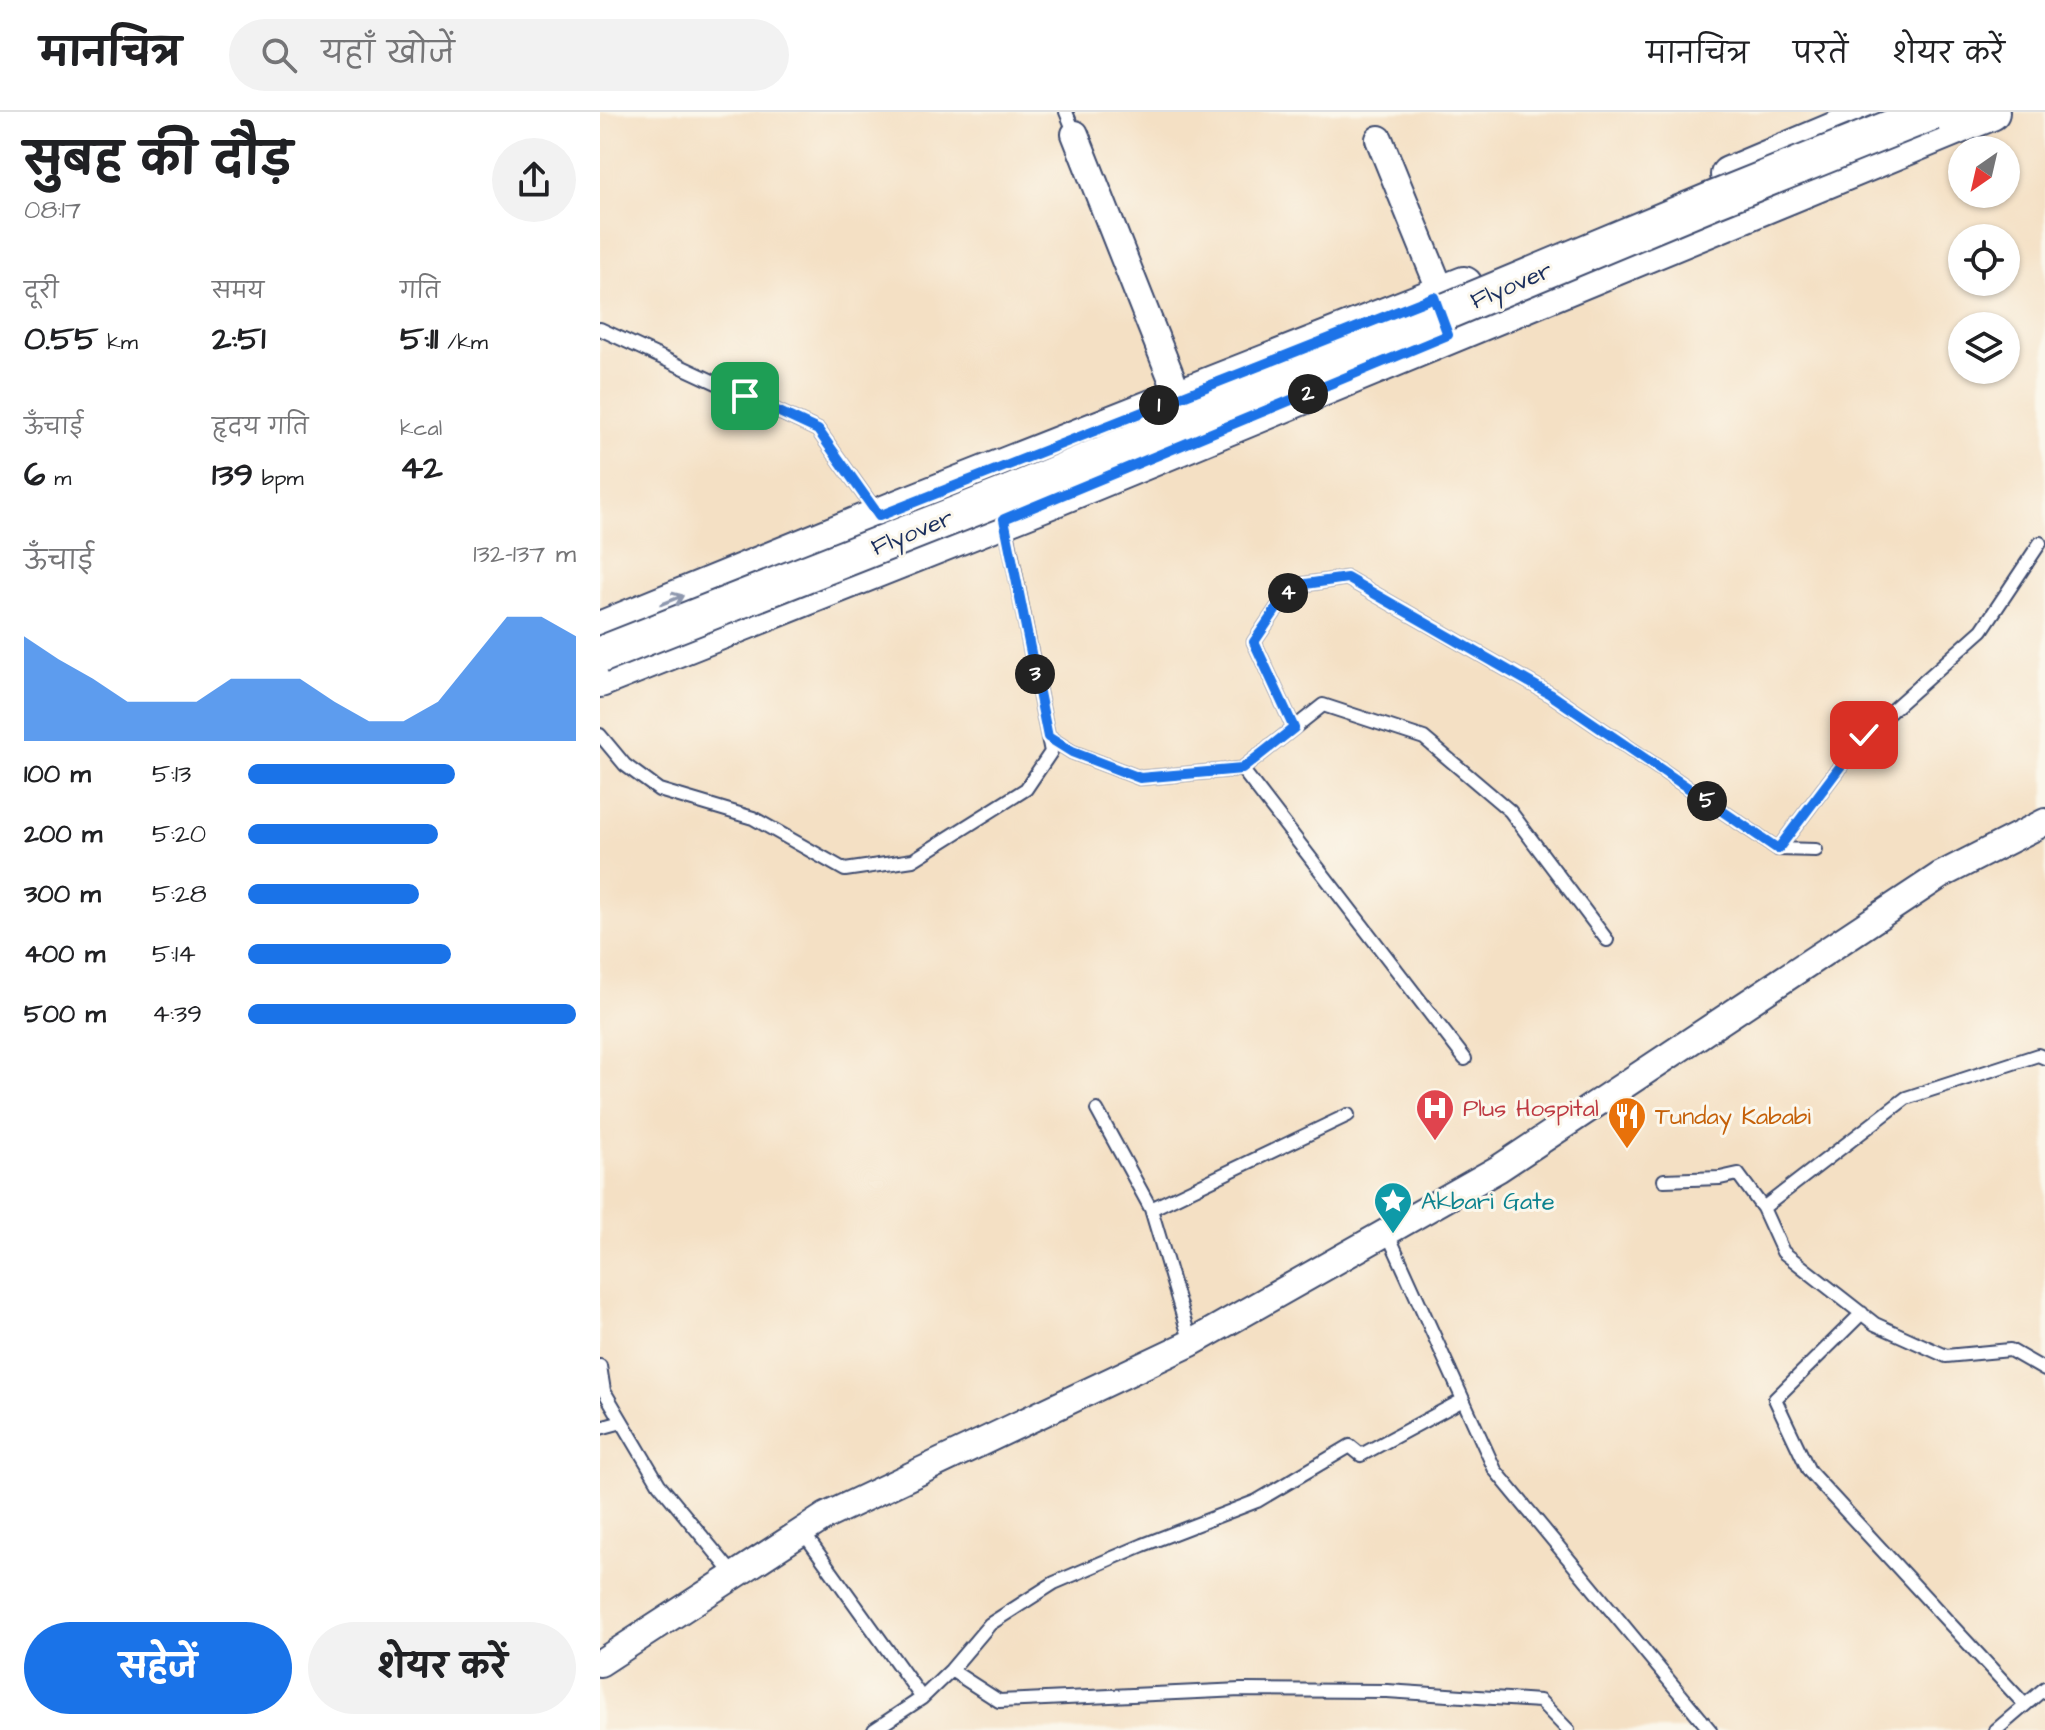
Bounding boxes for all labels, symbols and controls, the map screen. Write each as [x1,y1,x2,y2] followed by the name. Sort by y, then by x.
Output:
[229,19,789,91] search box
[40,28,181,80] text: मानचित्र
[257,33,301,77] icon: search
[321,33,455,75] text: यहाँ खोजें
[1646,35,1749,74] text: मानचित्र
[1793,35,1848,74] text: परतें
[1892,35,2005,74] text: शेयर करें
[24,131,292,192] text: सुबह की दौड़
[1948,136,2020,208] north arrow
[1948,136,2020,384] map controls
[492,138,576,222] button: share
[24,192,81,228] text: 08:17
[1948,224,2020,296] button: locate
[1465,254,1558,319] street label: Flyover
[24,276,59,307] text: दूरी
[212,276,264,307] text: समय
[400,276,440,307] text: गति
[1948,312,2020,384] button: layers
[24,315,98,363] text: 0.55
[212,315,266,363] text: 2:51
[400,315,438,363] text: 5:11
[98,327,138,358] text: km
[438,327,488,358] text: /km
[711,362,779,430] pin
[723,374,767,418] icon: arrive
[1288,374,1328,414] pin: 2
[1302,378,1314,409] text: 2
[1139,385,1179,425] pin: 1
[1158,389,1160,420] text: 1
[24,412,83,443] text: ऊँचाई
[212,412,309,443] text: हृदय गति
[400,413,442,444] text: kcal
[400,444,443,492] text: 42
[24,451,45,499] text: 6
[212,451,253,499] text: 139
[45,463,71,494] text: m
[253,463,304,494] text: bpm
[866,501,959,566] street label: Flyover
[473,536,576,572] text: 132–137 m
[24,543,94,579] text: ऊँचाई
[1268,573,1308,613] pin: 4
[1281,577,1295,608] text: 4
[659,592,684,606] one-way arrow
[1015,654,1055,694] pin: 3
[1029,658,1041,689] text: 3
[1830,701,1898,769] pin
[1842,713,1886,757] icon: check
[24,756,91,792] text: 100 m
[152,756,191,792] text: 5:13
[1687,781,1727,821] pin: 5
[1699,785,1715,816] text: 5
[24,816,102,852] text: 200 m
[152,816,206,852] text: 5:20
[24,876,101,912] text: 300 m
[152,876,207,912] text: 5:28
[24,936,105,972] text: 400 m
[152,936,196,972] text: 5:14
[24,996,106,1032] text: 500 m
[152,996,202,1032] text: 4:39
[1414,1087,1456,1142] hospital icon: Plus Hospital
[1463,1092,1599,1126] place label: Plus Hospital
[1606,1095,1648,1150] restaurant icon: Tunday Kababi
[1655,1100,1811,1135] place label: Tunday Kababi
[1372,1180,1414,1235] place icon: Akbari Gate
[1421,1185,1555,1219] place label: Akbari Gate
[24,1622,292,1714] button: सहेजें
[308,1622,576,1714] button: शेयर करें

